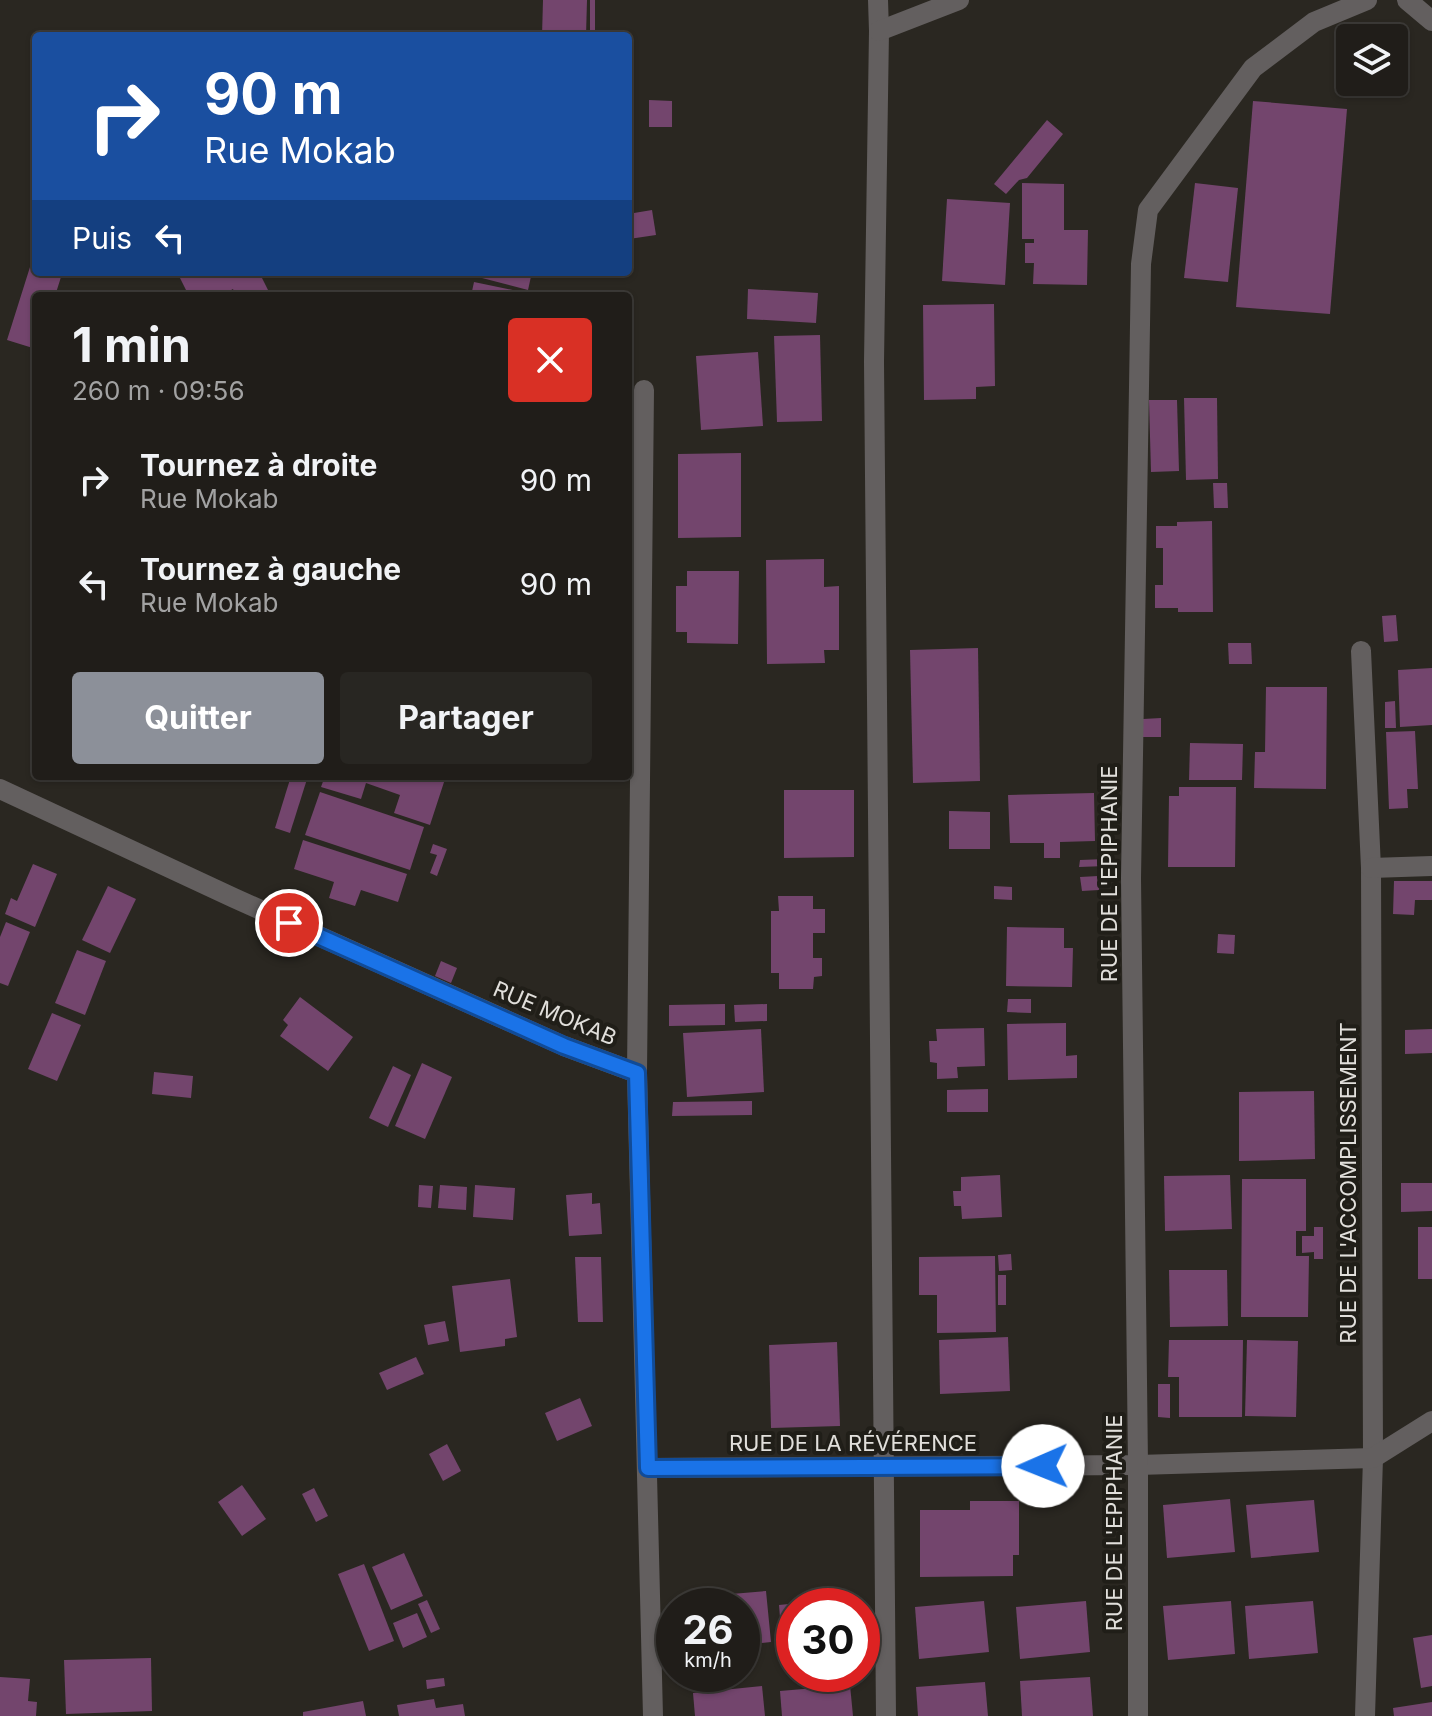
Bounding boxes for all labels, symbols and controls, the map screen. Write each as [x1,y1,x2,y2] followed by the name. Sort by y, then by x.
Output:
[1336,24,1408,96] map controls
[1336,24,1408,96] button: layers
[204,60,343,128] text: 90 m
[72,64,176,168] icon: right
[204,128,396,172] text: Rue Mokab
[148,216,192,260] icon: left
[72,220,132,256] text: Puis
[72,315,191,374] text: 1 min
[508,318,592,402] button: close
[72,375,245,406] text: 260 m · 09:56
[140,447,377,483] text: Tournez à droite
[72,458,116,502] icon: right
[520,462,592,498] text: 90 m
[140,483,278,514] text: Rue Mokab
[140,551,401,587] text: Tournez à gauche
[72,562,116,606] icon: left
[520,566,592,602] text: 90 m
[140,587,278,618] text: Rue Mokab
[72,672,324,764] button: Quitter
[340,672,592,764] button: Partager
[1096,766,1122,982] street label: RUE DE L'EPIPHANIE
[255,889,323,957] pin
[267,901,311,945] icon: arrive
[490,975,620,1051] street label: RUE MOKAB
[1335,1022,1361,1344] street label: RUE DE L'ACCOMPLISSEMENT
[1101,1415,1127,1631] street label: RUE DE L'EPIPHANIE
[1001,1424,1085,1508] position arrow
[729,1430,977,1456] street label: RUE DE LA RÉVÉRENCE
[776,1588,880,1692] speed limit sign: 30
[682,1605,734,1654] text: 26
[684,1648,732,1672] text: km/h

